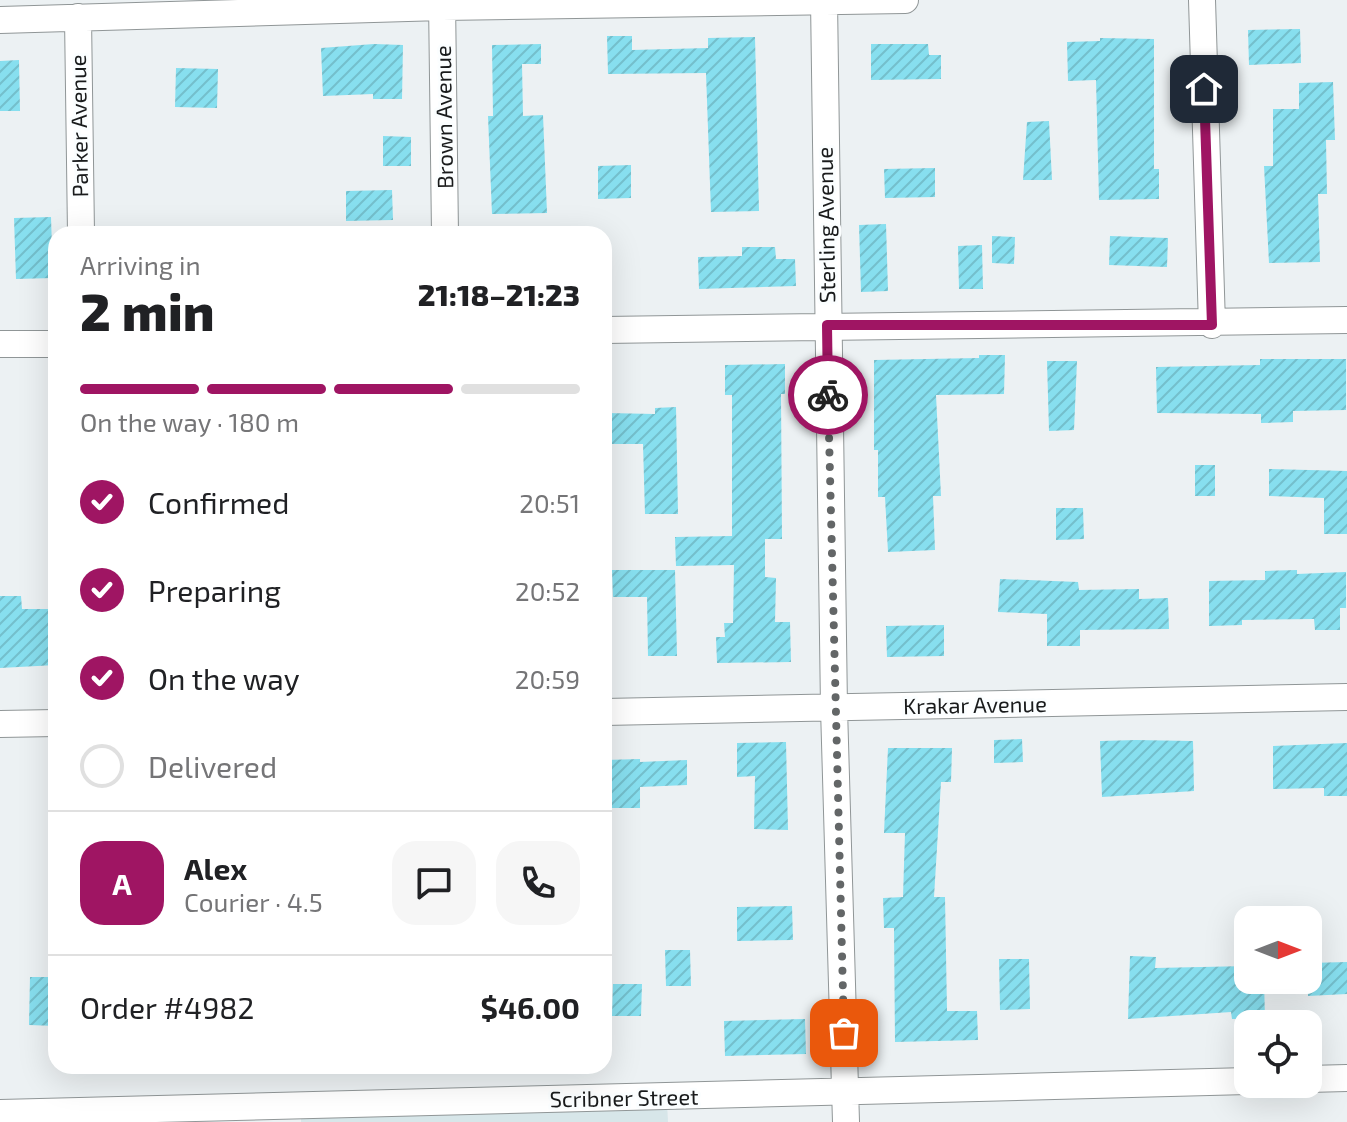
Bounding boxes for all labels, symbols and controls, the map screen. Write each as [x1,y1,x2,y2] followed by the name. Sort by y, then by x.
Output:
[429,45,457,189] street label: Brown Avenue
[64,54,92,198] street label: Parker Avenue
[1170,55,1238,123] pin
[1182,67,1226,111] icon: home
[811,147,839,303] street label: Sterling Avenue
[80,249,201,280] text: Arriving in
[418,276,580,312] text: 21:18–21:23
[80,279,215,341] text: 2 min
[788,355,868,435] courier
[806,373,850,417] icon: bike
[80,406,299,437] text: On the way · 180 m
[80,480,124,524] icon: check
[148,484,289,520] text: Confirmed
[519,487,580,518] text: 20:51
[80,568,124,612] icon: check
[148,572,281,608] text: Preparing
[515,575,580,606] text: 20:52
[80,656,124,700] icon: check
[148,660,300,696] text: On the way
[515,663,580,694] text: 20:59
[903,690,1047,718] street label: Krakar Avenue
[148,748,277,784] text: Delivered
[392,841,476,925] button: chat
[496,841,580,925] button: phone
[184,850,247,886] text: Alex
[112,865,132,901] text: A
[184,886,323,917] text: Courier · 4.5
[1234,906,1322,994] north arrow
[1234,906,1322,1098] map controls
[80,989,254,1025] text: Order #4982
[481,989,580,1025] text: $46.00
[810,999,878,1067] pin
[1234,1010,1322,1098] button: locate
[822,1011,866,1055] icon: bag
[549,1083,699,1111] street label: Scribner Street

